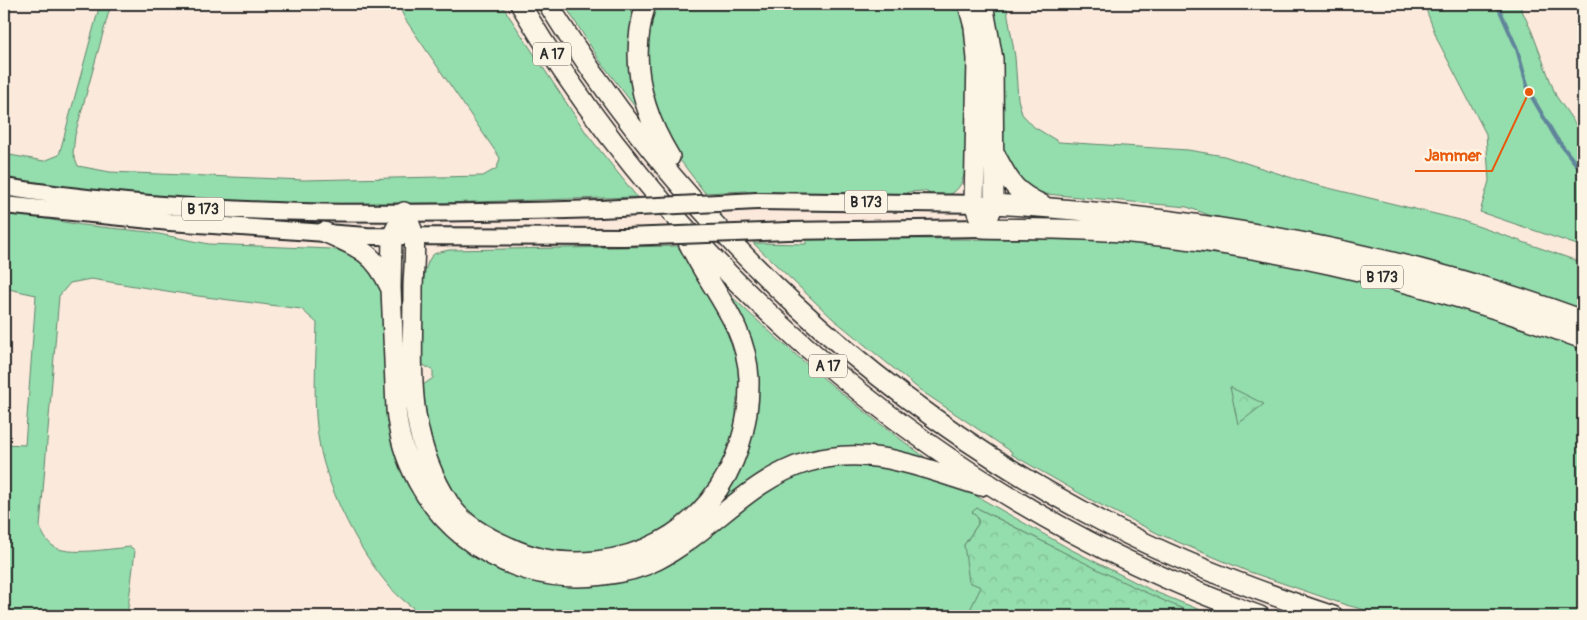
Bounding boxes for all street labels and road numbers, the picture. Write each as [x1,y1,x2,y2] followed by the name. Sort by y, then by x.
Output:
[533,42,571,66] road number: A 17
[845,190,887,213] road number: B 173
[182,198,224,220] road number: B 173
[1361,266,1403,288] road number: B 173
[809,354,847,378] road number: A 17

